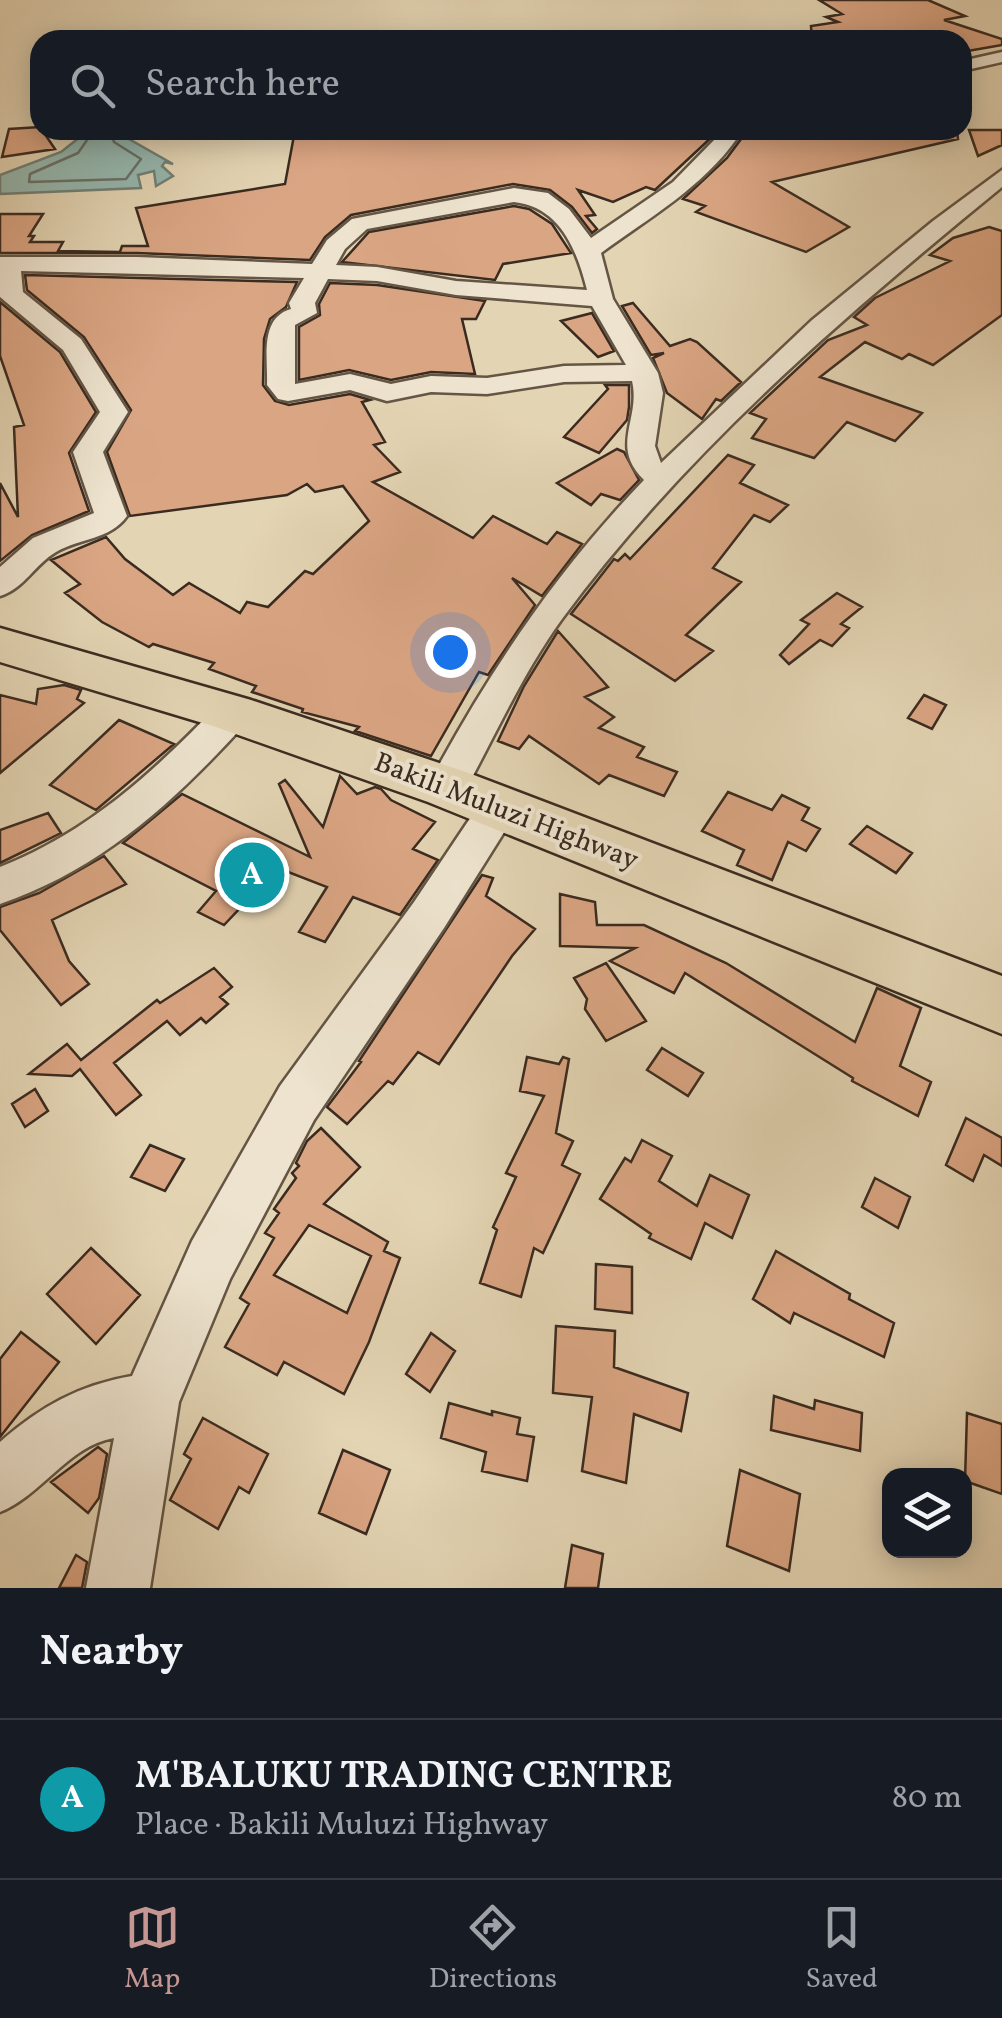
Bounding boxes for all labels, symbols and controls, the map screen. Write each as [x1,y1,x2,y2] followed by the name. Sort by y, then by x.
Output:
[30,30,972,140] search box
[65,58,120,113] icon: search
[145,59,340,112] text: Search here
[425,627,476,678] your location
[368,744,644,880] street label: Bakili Muluzi Highway
[220,838,284,912] pin: A
[882,1468,972,1558] map controls
[882,1468,972,1558] button: layers
[40,1624,183,1683] text: Nearby
[135,1751,672,1804] text: M'BALUKU TRADING CENTRE
[61,1777,84,1821] text: A
[892,1777,962,1821] text: 80 m
[135,1804,548,1848] text: Place · Bakili Muluzi Highway
[124,1900,180,1999] tab: Map
[429,1900,557,1999] tab: Directions
[806,1900,878,1999] tab: Saved

